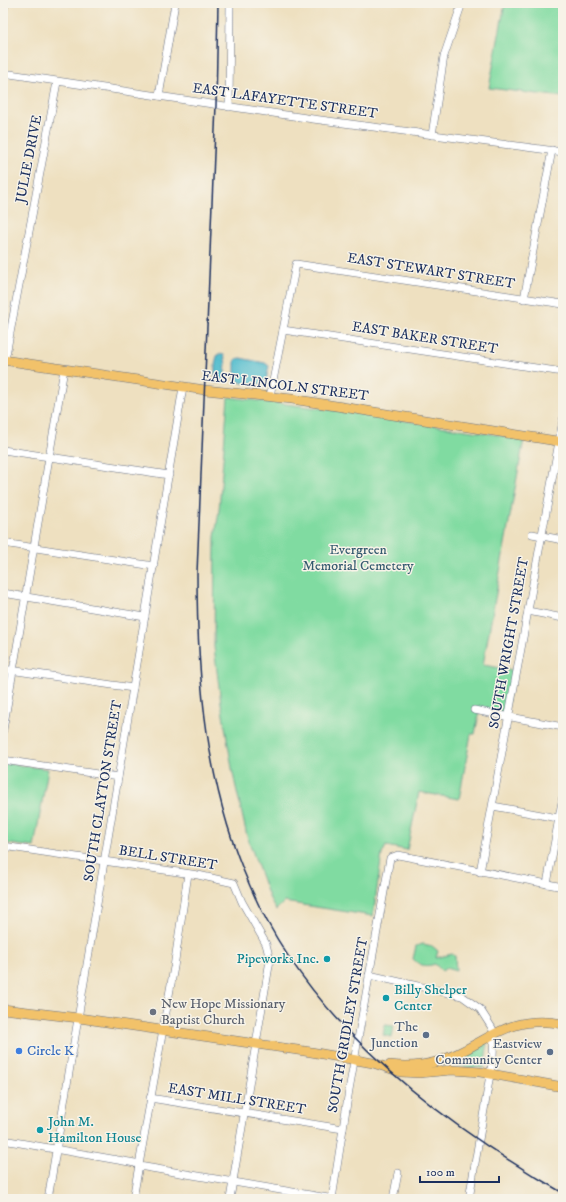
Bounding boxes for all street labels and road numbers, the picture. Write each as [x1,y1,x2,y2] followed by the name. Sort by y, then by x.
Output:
[191,79,379,123] street label: EAST LAFAYETTE STREET
[11,113,46,207] street label: JULIE DRIVE
[346,249,517,293] street label: EAST STEWART STREET
[351,318,500,358] street label: EAST BAKER STREET
[200,367,370,405] street label: EAST LINCOLN STREET
[485,555,533,730] street label: SOUTH WRIGHT STREET
[80,699,126,883] street label: SOUTH CLAYTON STREET
[117,841,219,875] street label: BELL STREET
[324,935,372,1114] street label: SOUTH GRIDLEY STREET
[167,1079,308,1119] street label: EAST MILL STREET

